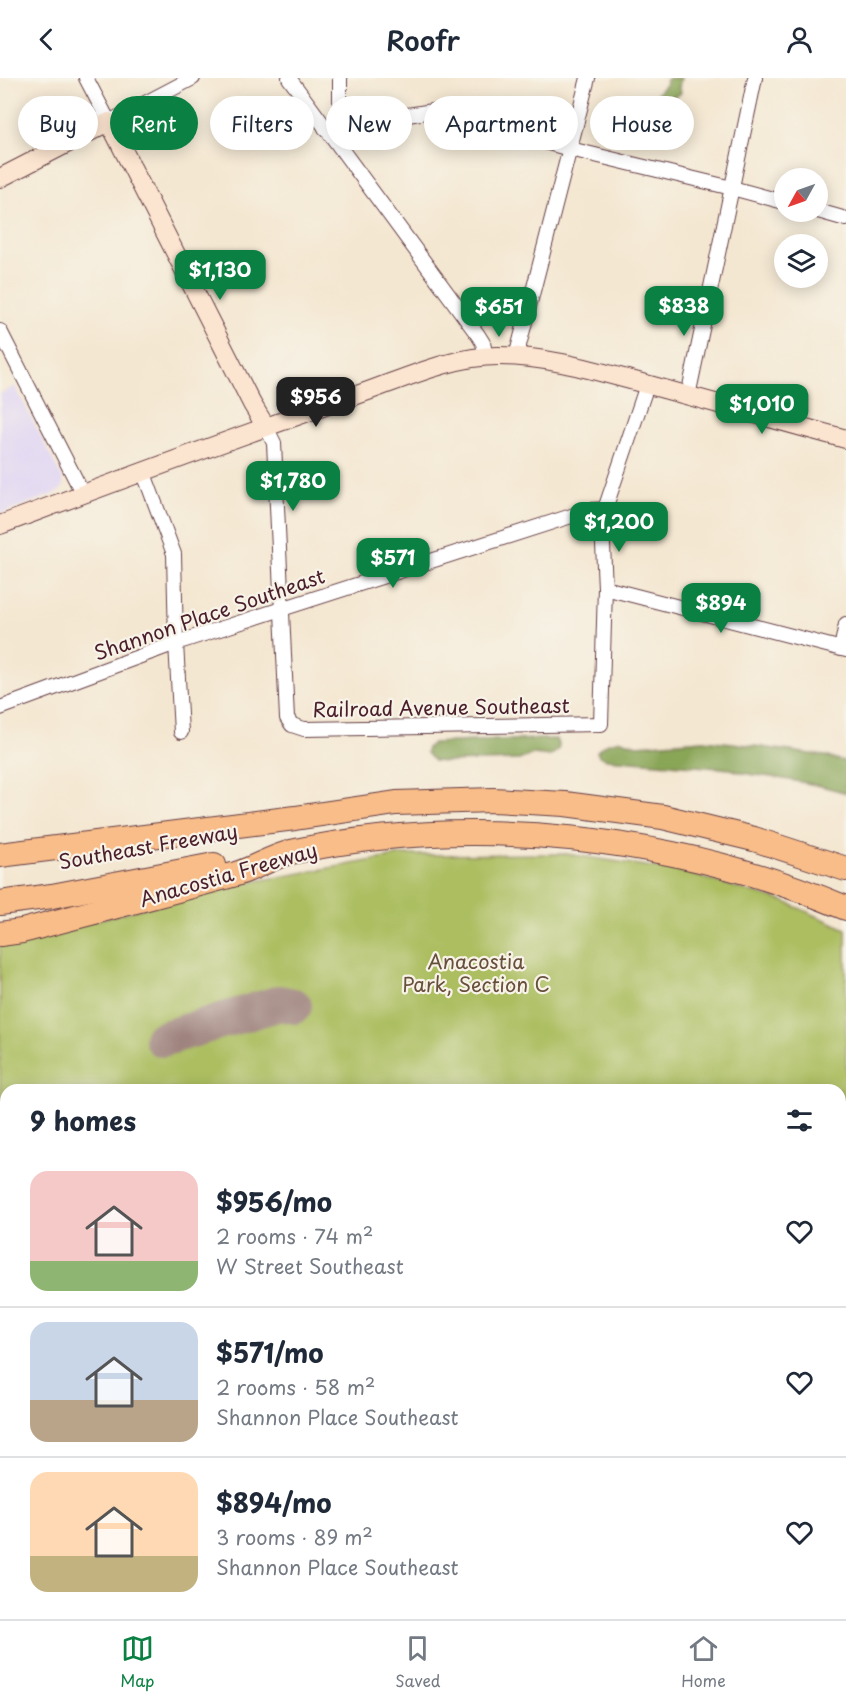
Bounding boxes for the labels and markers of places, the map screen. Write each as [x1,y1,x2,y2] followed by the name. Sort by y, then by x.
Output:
[171,250,269,301] pin: $1,130
[648,286,720,337] pin: $838
[463,287,535,338] pin: $651
[280,377,352,428] pin: $956
[713,384,811,435] pin: $1,010
[244,461,342,512] pin: $1,780
[570,502,668,553] pin: $1,200
[357,538,429,589] pin: $571
[685,583,757,634] pin: $894

